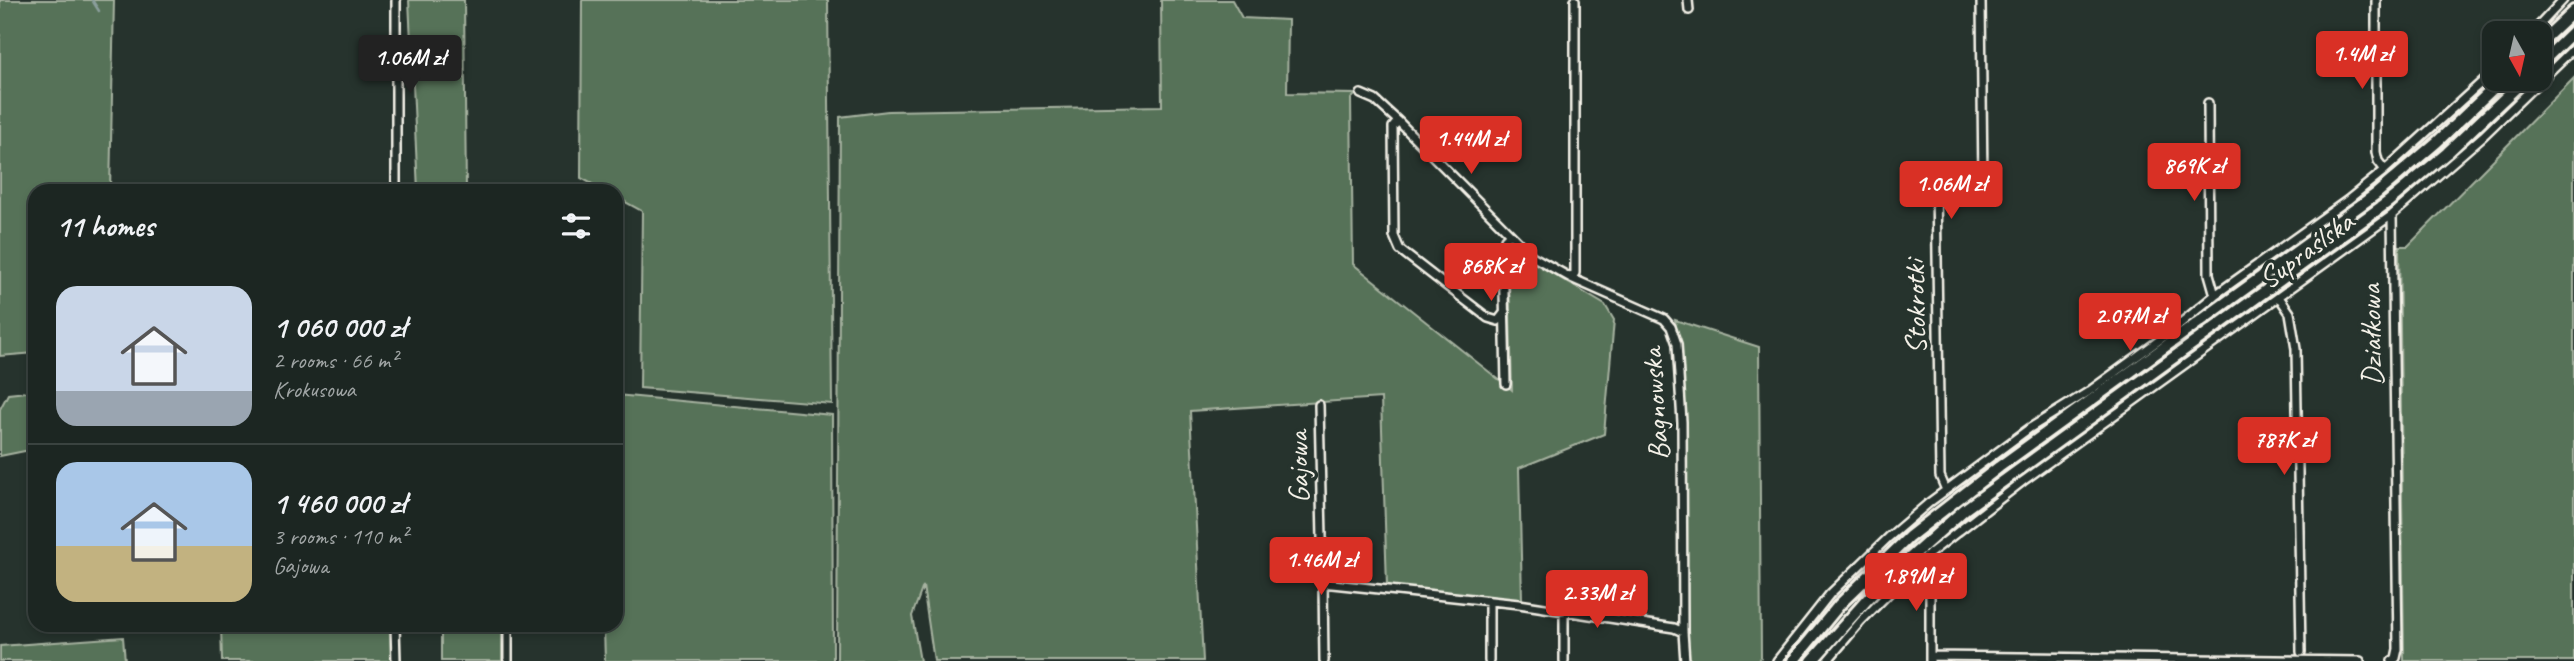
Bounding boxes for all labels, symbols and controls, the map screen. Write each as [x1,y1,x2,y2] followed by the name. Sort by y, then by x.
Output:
[2482,21,2552,91] north arrow
[2482,21,2552,91] map controls
[2297,32,2427,91] pin: 1.4M zł
[338,36,482,95] pin: 1.06M zł
[2332,39,2392,68] text: 1.4M zł
[375,43,445,72] text: 1.06M zł
[1399,116,1543,176] pin: 1.44M zł
[1436,124,1506,153] text: 1.44M zł
[2129,144,2259,203] pin: 869K zł
[2164,151,2224,180] text: 869K zł
[1879,162,2023,221] pin: 1.06M zł
[1916,169,1986,198] text: 1.06M zł
[2251,202,2363,297] street label: Supraślska
[56,207,154,245] text: 11 homes
[557,207,595,245] icon: filters
[1426,244,1556,303] pin: 868K zł
[1460,251,1522,280] text: 868K zł
[1895,256,1935,355] street label: Stokrotki
[2351,282,2391,386] street label: Działkowa
[2058,294,2202,353] pin: 2.07M zł
[2095,301,2165,330] text: 2.07M zł
[273,308,406,346] text: 1 060 000 zł
[112,314,196,398] icon: home
[1632,344,1678,461] street label: Bagnowska
[273,346,397,375] text: 2 rooms · 66 m²
[273,375,356,404] text: Krokusowa
[2219,418,2349,477] pin: 787K zł
[2254,425,2314,454] text: 787K zł
[1278,428,1318,503] street label: Gajowa
[273,484,406,522] text: 1 460 000 zł
[112,490,196,574] icon: home
[273,522,408,551] text: 3 rooms · 110 m²
[1249,538,1393,597] pin: 1.46M zł
[1286,545,1356,574] text: 1.46M zł
[273,551,328,580] text: Gajowa
[1844,554,1988,613] pin: 1.89M zł
[1881,561,1951,590] text: 1.89M zł
[1525,570,1669,630] pin: 2.33M zł
[1562,578,1632,607] text: 2.33M zł

